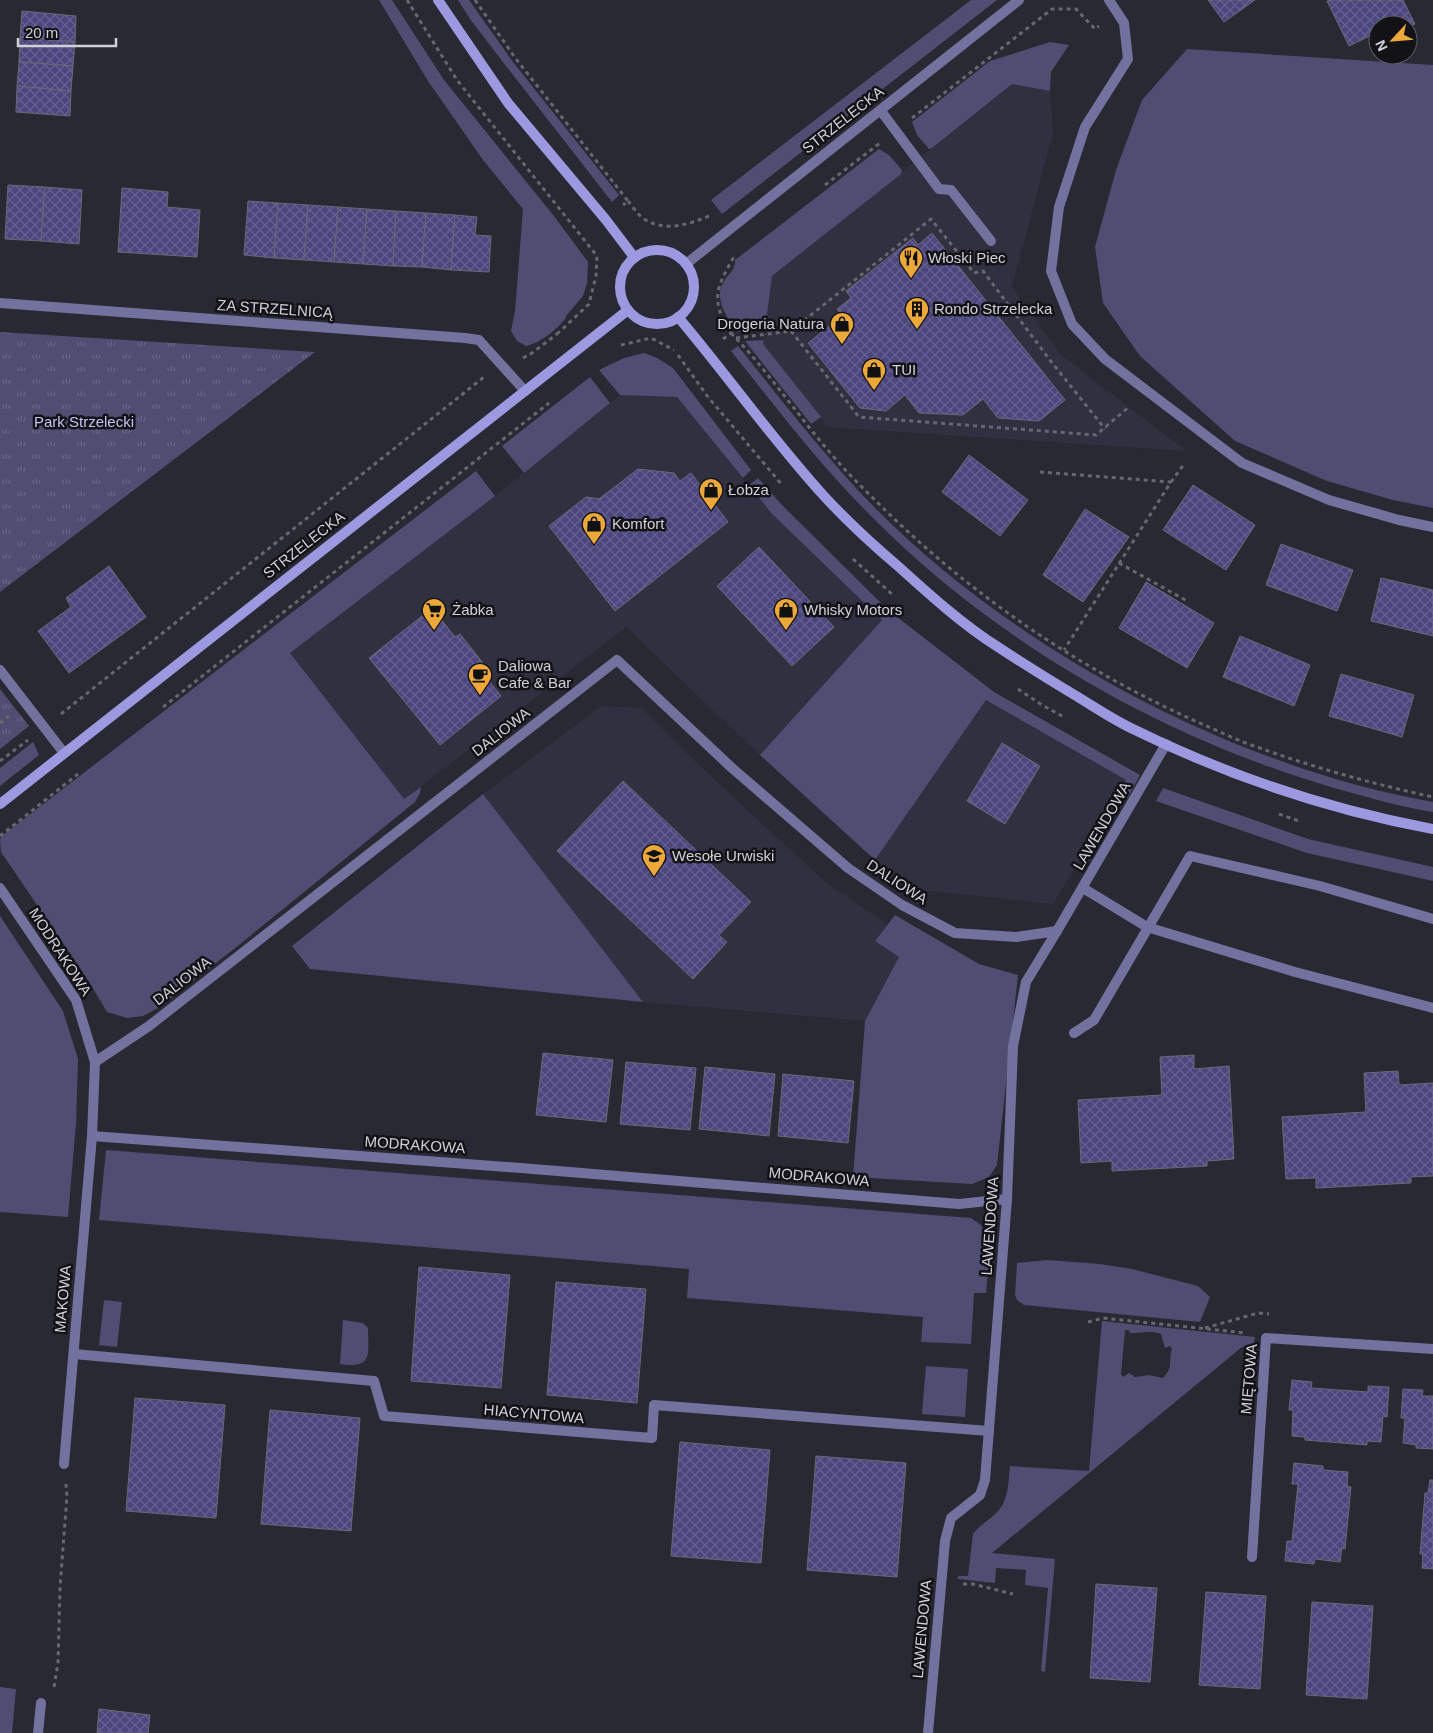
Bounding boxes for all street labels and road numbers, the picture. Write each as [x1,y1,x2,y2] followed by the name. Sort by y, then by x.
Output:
[799,83,887,157] street label: STRZELECKA
[217,296,334,321] street label: ZA STRZELNICĄ
[260,508,348,582] street label: STRZELECKA
[468,704,533,759] street label: DALIOWA
[1069,779,1134,873] street label: LAWENDOWA
[864,856,931,907] street label: DALIOWA
[26,905,95,999] street label: MODRAKOWA
[149,953,214,1008] street label: DALIOWA
[364,1132,466,1157] street label: MODRAKOWA
[768,1164,870,1189] street label: MODRAKOWA
[978,1176,1001,1276] street label: LAWENDOWA
[51,1264,74,1333] street label: MAKOWA
[1237,1343,1260,1415] street label: MIĘTOWA
[483,1401,585,1426] street label: HIACYNTOWA
[909,1579,934,1679] street label: LAWENDOWA

